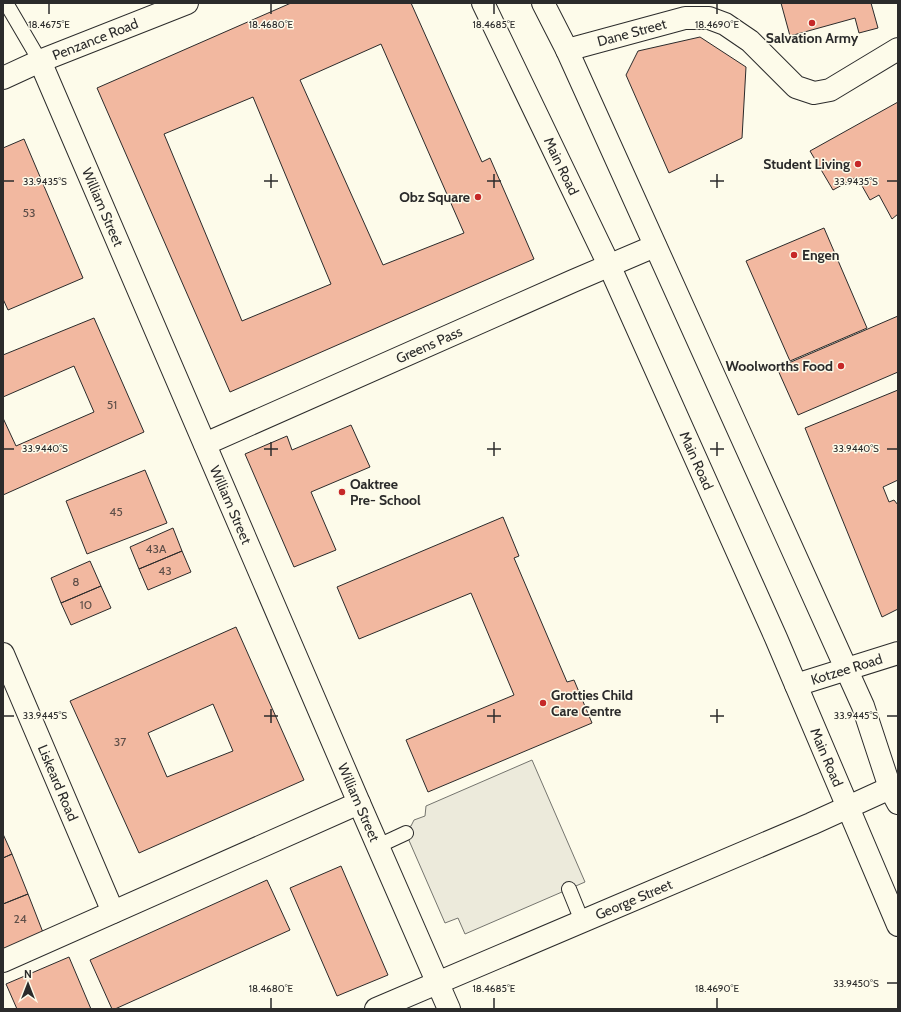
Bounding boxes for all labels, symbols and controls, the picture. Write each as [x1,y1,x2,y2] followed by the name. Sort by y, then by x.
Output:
[50,14,141,64] street label: Penzance Road
[595,14,669,50] street label: Dane Street
[28,18,70,31] text: 18.4675°E
[249,18,294,31] text: 18.4680°E
[473,18,516,31] text: 18.4685°E
[695,18,739,31] text: 18.4690°E
[807,18,817,28] marker: Salvation Army
[766,29,859,47] place label: Salvation Army
[540,134,583,198] street label: Main Road
[763,155,850,173] place label: Student Living
[853,159,863,169] marker: Student Living
[78,165,128,249] street label: William Street
[23,175,67,188] text: 33.9435°S
[834,175,878,188] text: 33.9435°S
[399,188,470,206] place label: Obz Square
[473,192,483,202] marker: Obz Square
[23,205,35,220] house number: 53
[802,246,840,264] place label: Engen
[789,250,799,260] marker: Engen
[393,322,465,367] street label: Greens Pass
[725,357,833,375] place label: Woolworths Food
[836,361,846,371] marker: Woolworths Food
[107,397,117,412] house number: 51
[676,428,718,493] street label: Main Road
[22,442,68,455] text: 33.9440°S
[833,442,879,455] text: 33.9440°S
[206,463,256,547] street label: William Street
[350,475,421,509] place label: Oaktree Pre- School
[337,487,347,497] marker: Oaktree Pre- School
[109,504,123,519] house number: 45
[146,541,167,556] house number: 43A
[158,563,172,578] house number: 43
[72,574,80,589] house number: 8
[80,597,92,612] house number: 10
[809,649,885,689] street label: Kotzee Road
[551,686,633,720] place label: Grotties Child Care Centre
[538,698,548,708] marker: Grotties Child Care Centre
[23,709,67,722] text: 33.9445°S
[834,709,878,722] text: 33.9445°S
[806,725,847,789] street label: Main Road
[114,734,126,749] house number: 37
[34,742,82,824] street label: Liskeard Road
[334,760,384,845] street label: William Street
[592,875,675,924] street label: George Street
[13,911,27,926] house number: 24
[8,964,48,1004] north arrow
[24,967,32,981] text: N
[833,977,879,990] text: 33.9450°S
[249,982,294,995] text: 18.4680°E
[473,982,516,995] text: 18.4685°E
[695,982,739,995] text: 18.4690°E

